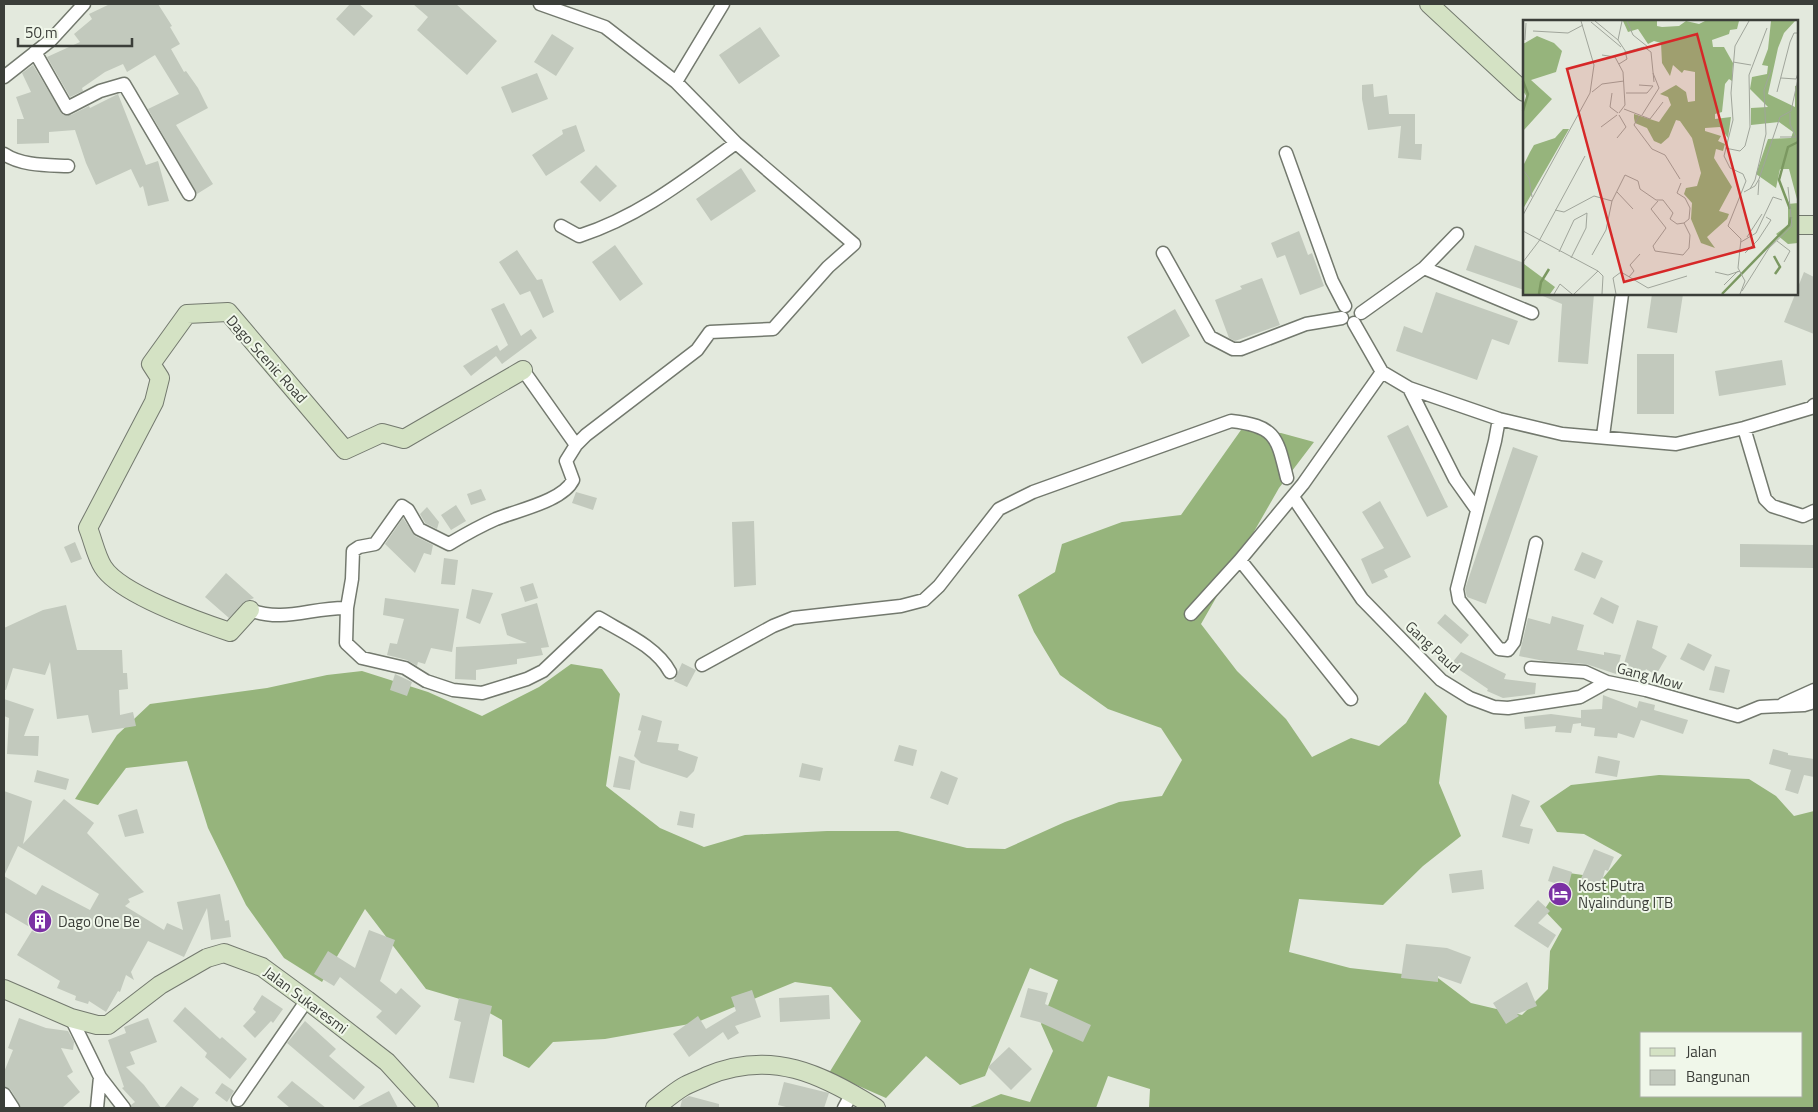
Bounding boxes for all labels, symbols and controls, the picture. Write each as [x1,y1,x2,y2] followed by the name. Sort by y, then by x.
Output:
[18,15,131,47] scale bar
[1523,20,1798,295] inset map
[25,21,58,44] text: 50 m
[221,310,313,408] street label: Dago Scenic Road
[1400,615,1466,679] street label: Gang Paud
[1614,656,1686,696] street label: Gang Mow
[1578,874,1673,914] place label: Kost Putra Nyalindung ITB
[1547,881,1573,907] hotel icon: Kost Putra Nyalindung ITB
[27,908,53,934] building icon: Dago One Be
[58,910,140,933] place label: Dago One Be
[259,961,353,1039] street label: Jalan Sukaresmi
[1640,1032,1803,1097] legend
[1686,1040,1717,1063] text: Jalan
[1686,1065,1750,1088] text: Bangunan

